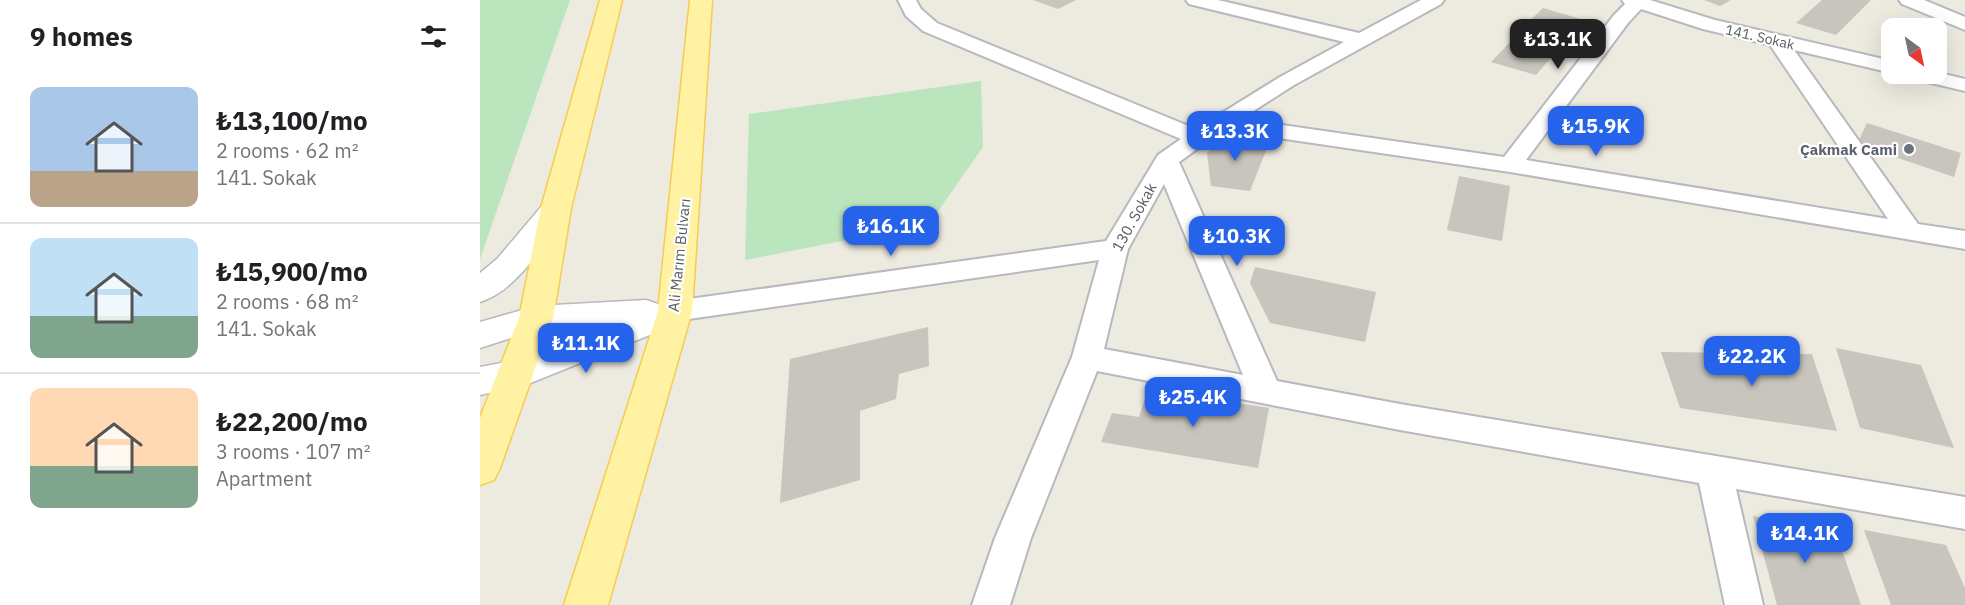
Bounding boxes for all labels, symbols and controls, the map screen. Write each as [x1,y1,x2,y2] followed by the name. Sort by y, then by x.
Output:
[1881,18,1947,84] north arrow
[1881,18,1947,84] map controls
[30,19,133,53] text: 9 homes
[1509,19,1607,70] pin: ₺13.1K
[417,20,450,53] icon: filters
[1724,20,1797,54] street label: 141. Sokak
[1524,25,1592,52] text: ₺13.1K
[216,103,368,137] text: ₺13,100/mo
[1547,106,1645,157] pin: ₺15.9K
[78,111,150,183] icon: home
[1186,111,1284,162] pin: ₺13.3K
[1562,112,1630,139] text: ₺15.9K
[1201,117,1269,144] text: ₺13.3K
[216,137,359,164] text: 2 rooms · 62 m²
[1800,140,1897,159] place label: Çakmak Cami
[1902,142,1916,156] marker: Çakmak Cami
[216,164,317,191] text: 141. Sokak
[1107,179,1161,255] street label: 130. Sokak
[664,197,694,313] street label: Ali Marım Bulvarı
[842,206,940,257] pin: ₺16.1K
[857,212,925,239] text: ₺16.1K
[1188,216,1286,267] pin: ₺10.3K
[1203,222,1271,249] text: ₺10.3K
[216,254,368,288] text: ₺15,900/mo
[78,262,150,334] icon: home
[216,288,359,315] text: 2 rooms · 68 m²
[216,315,317,342] text: 141. Sokak
[537,323,635,374] pin: ₺11.1K
[552,329,620,356] text: ₺11.1K
[1703,336,1801,387] pin: ₺22.2K
[1718,342,1786,369] text: ₺22.2K
[1144,377,1242,428] pin: ₺25.4K
[1159,383,1227,410] text: ₺25.4K
[216,404,368,438] text: ₺22,200/mo
[78,412,150,484] icon: home
[216,438,371,465] text: 3 rooms · 107 m²
[216,465,312,492] text: Apartment
[1756,513,1854,564] pin: ₺14.1K
[1771,519,1839,546] text: ₺14.1K

